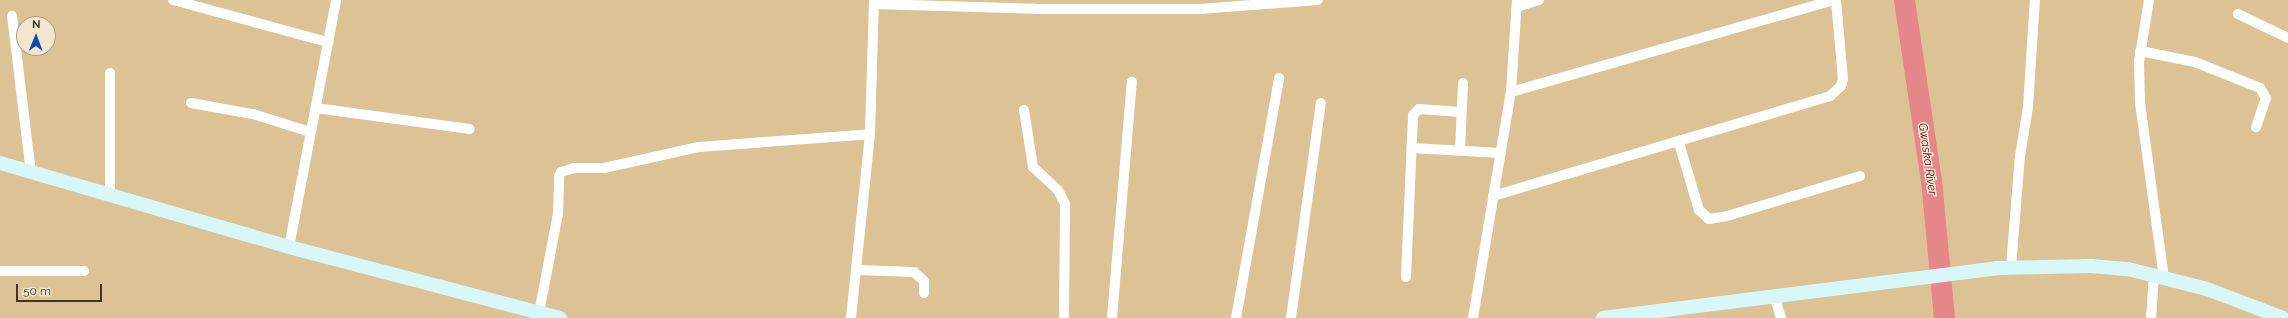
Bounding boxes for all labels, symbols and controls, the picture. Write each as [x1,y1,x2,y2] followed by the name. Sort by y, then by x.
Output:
[16,16,56,56] north arrow
[32,18,41,31] text: N
[1915,122,1939,196] water label: Gwaska River
[18,276,104,302] scale bar
[23,284,51,298] text: 50 m

